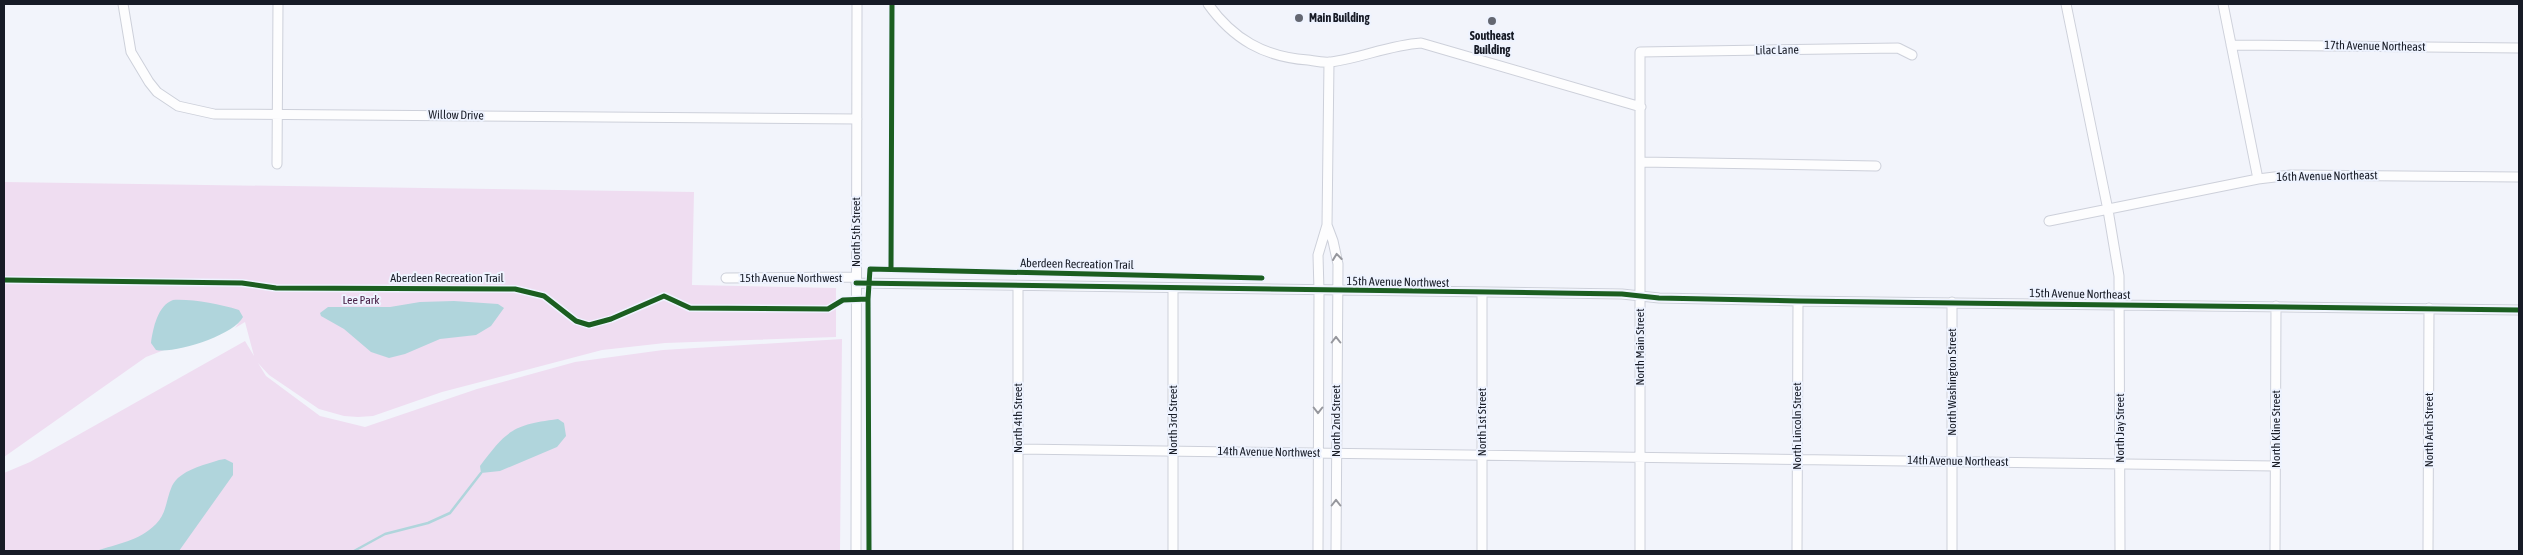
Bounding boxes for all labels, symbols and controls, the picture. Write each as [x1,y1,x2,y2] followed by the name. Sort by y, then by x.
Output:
[1309,11,1370,25] place label: Main Building
[1293,12,1305,24] marker: Main Building
[1486,15,1498,27] marker: Southeast Building
[1470,29,1515,57] place label: Southeast Building
[2324,38,2426,54] street label: 17th Avenue Northeast
[1755,43,1799,57] street label: Lilac Lane
[428,108,484,122] street label: Willow Drive
[2276,168,2378,184] street label: 16th Avenue Northeast
[849,196,863,267] street label: North 5th Street
[1332,253,1342,262] one-way arrow
[1020,256,1135,272] street label: Aberdeen Recreation Trail
[390,271,505,285] street label: Aberdeen Recreation Trail
[740,271,843,285] street label: 15th Avenue Northwest
[1347,274,1450,290] street label: 15th Avenue Northwest
[2029,286,2131,302] street label: 15th Avenue Northeast
[342,293,380,307] park label: Lee Park
[1633,308,1647,386] street label: North Main Street
[1945,328,1959,436] street label: North Washington Street
[1331,336,1341,344] one-way arrow
[1011,382,1025,453] street label: North 4th Street
[1790,382,1804,470] street label: North Lincoln Street
[1329,384,1343,457] street label: North 2nd Street
[1166,385,1180,455] street label: North 3rd Street
[1475,387,1489,456] street label: North 1st Street
[2269,389,2283,468] street label: North Kline Street
[2422,392,2436,467] street label: North Arch Street
[2113,393,2127,463] street label: North Jay Street
[1313,406,1323,414] one-way arrow
[1218,444,1321,460] street label: 14th Avenue Northwest
[1907,453,2009,469] street label: 14th Avenue Northeast
[1331,498,1341,506] one-way arrow

